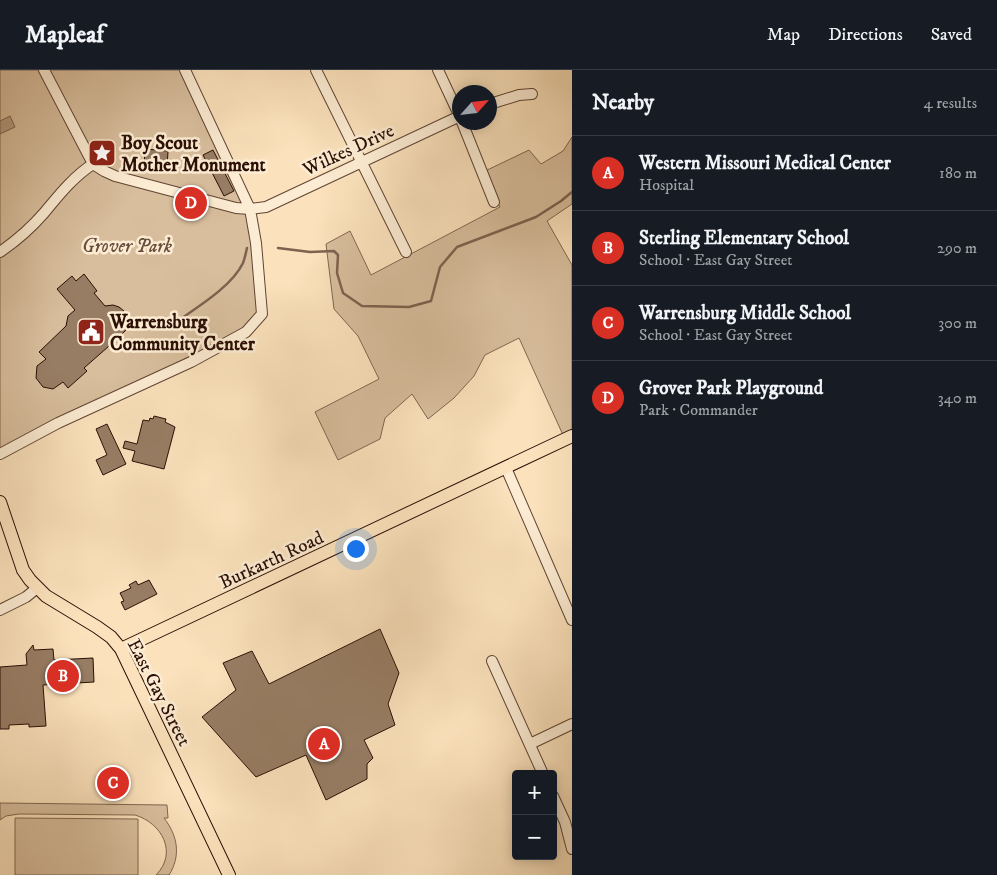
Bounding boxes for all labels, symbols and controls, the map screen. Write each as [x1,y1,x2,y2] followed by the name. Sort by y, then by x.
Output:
[25,20,104,50] text: Mapleaf
[767,24,800,46] text: Map
[828,24,903,46] text: Directions
[931,24,972,46] text: Saved
[452,85,497,130] north arrow
[592,90,654,116] text: Nearby
[924,93,977,113] text: 4 results
[299,119,398,182] street label: Wilkes Drive
[121,132,267,177] place label: Boy Scout Mother Monument
[87,138,117,168] place icon: Boy Scout Mother Monument
[639,152,891,175] text: Western Missouri Medical Center
[603,163,613,183] text: A
[939,163,977,183] text: 180 m
[639,175,694,195] text: Hospital
[175,184,207,222] pin: D
[639,227,849,250] text: Sterling Elementary School
[82,235,172,258] park label: Grover Park
[603,238,613,258] text: B
[937,238,977,258] text: 290 m
[639,250,792,270] text: School · East Gay Street
[639,302,851,325] text: Warrensburg Middle School
[109,311,256,356] place label: Warrensburg Community Center
[603,313,613,333] text: C
[938,313,977,333] text: 300 m
[76,317,106,347] public building icon: Warrensburg Community Center
[639,325,792,345] text: School · East Gay Street
[639,377,823,400] text: Grover Park Playground
[602,388,614,408] text: D
[938,388,977,408] text: 340 m
[639,400,758,420] text: Park · Commander
[216,526,328,594] street label: Burkarth Road
[343,536,369,562] your location
[122,635,196,750] street label: East Gay Street
[47,657,79,695] pin: B
[308,725,340,763] pin: A
[97,764,129,802] pin: C
[512,770,557,860] map controls
[512,770,557,815] button: +
[512,815,557,860] button: −

